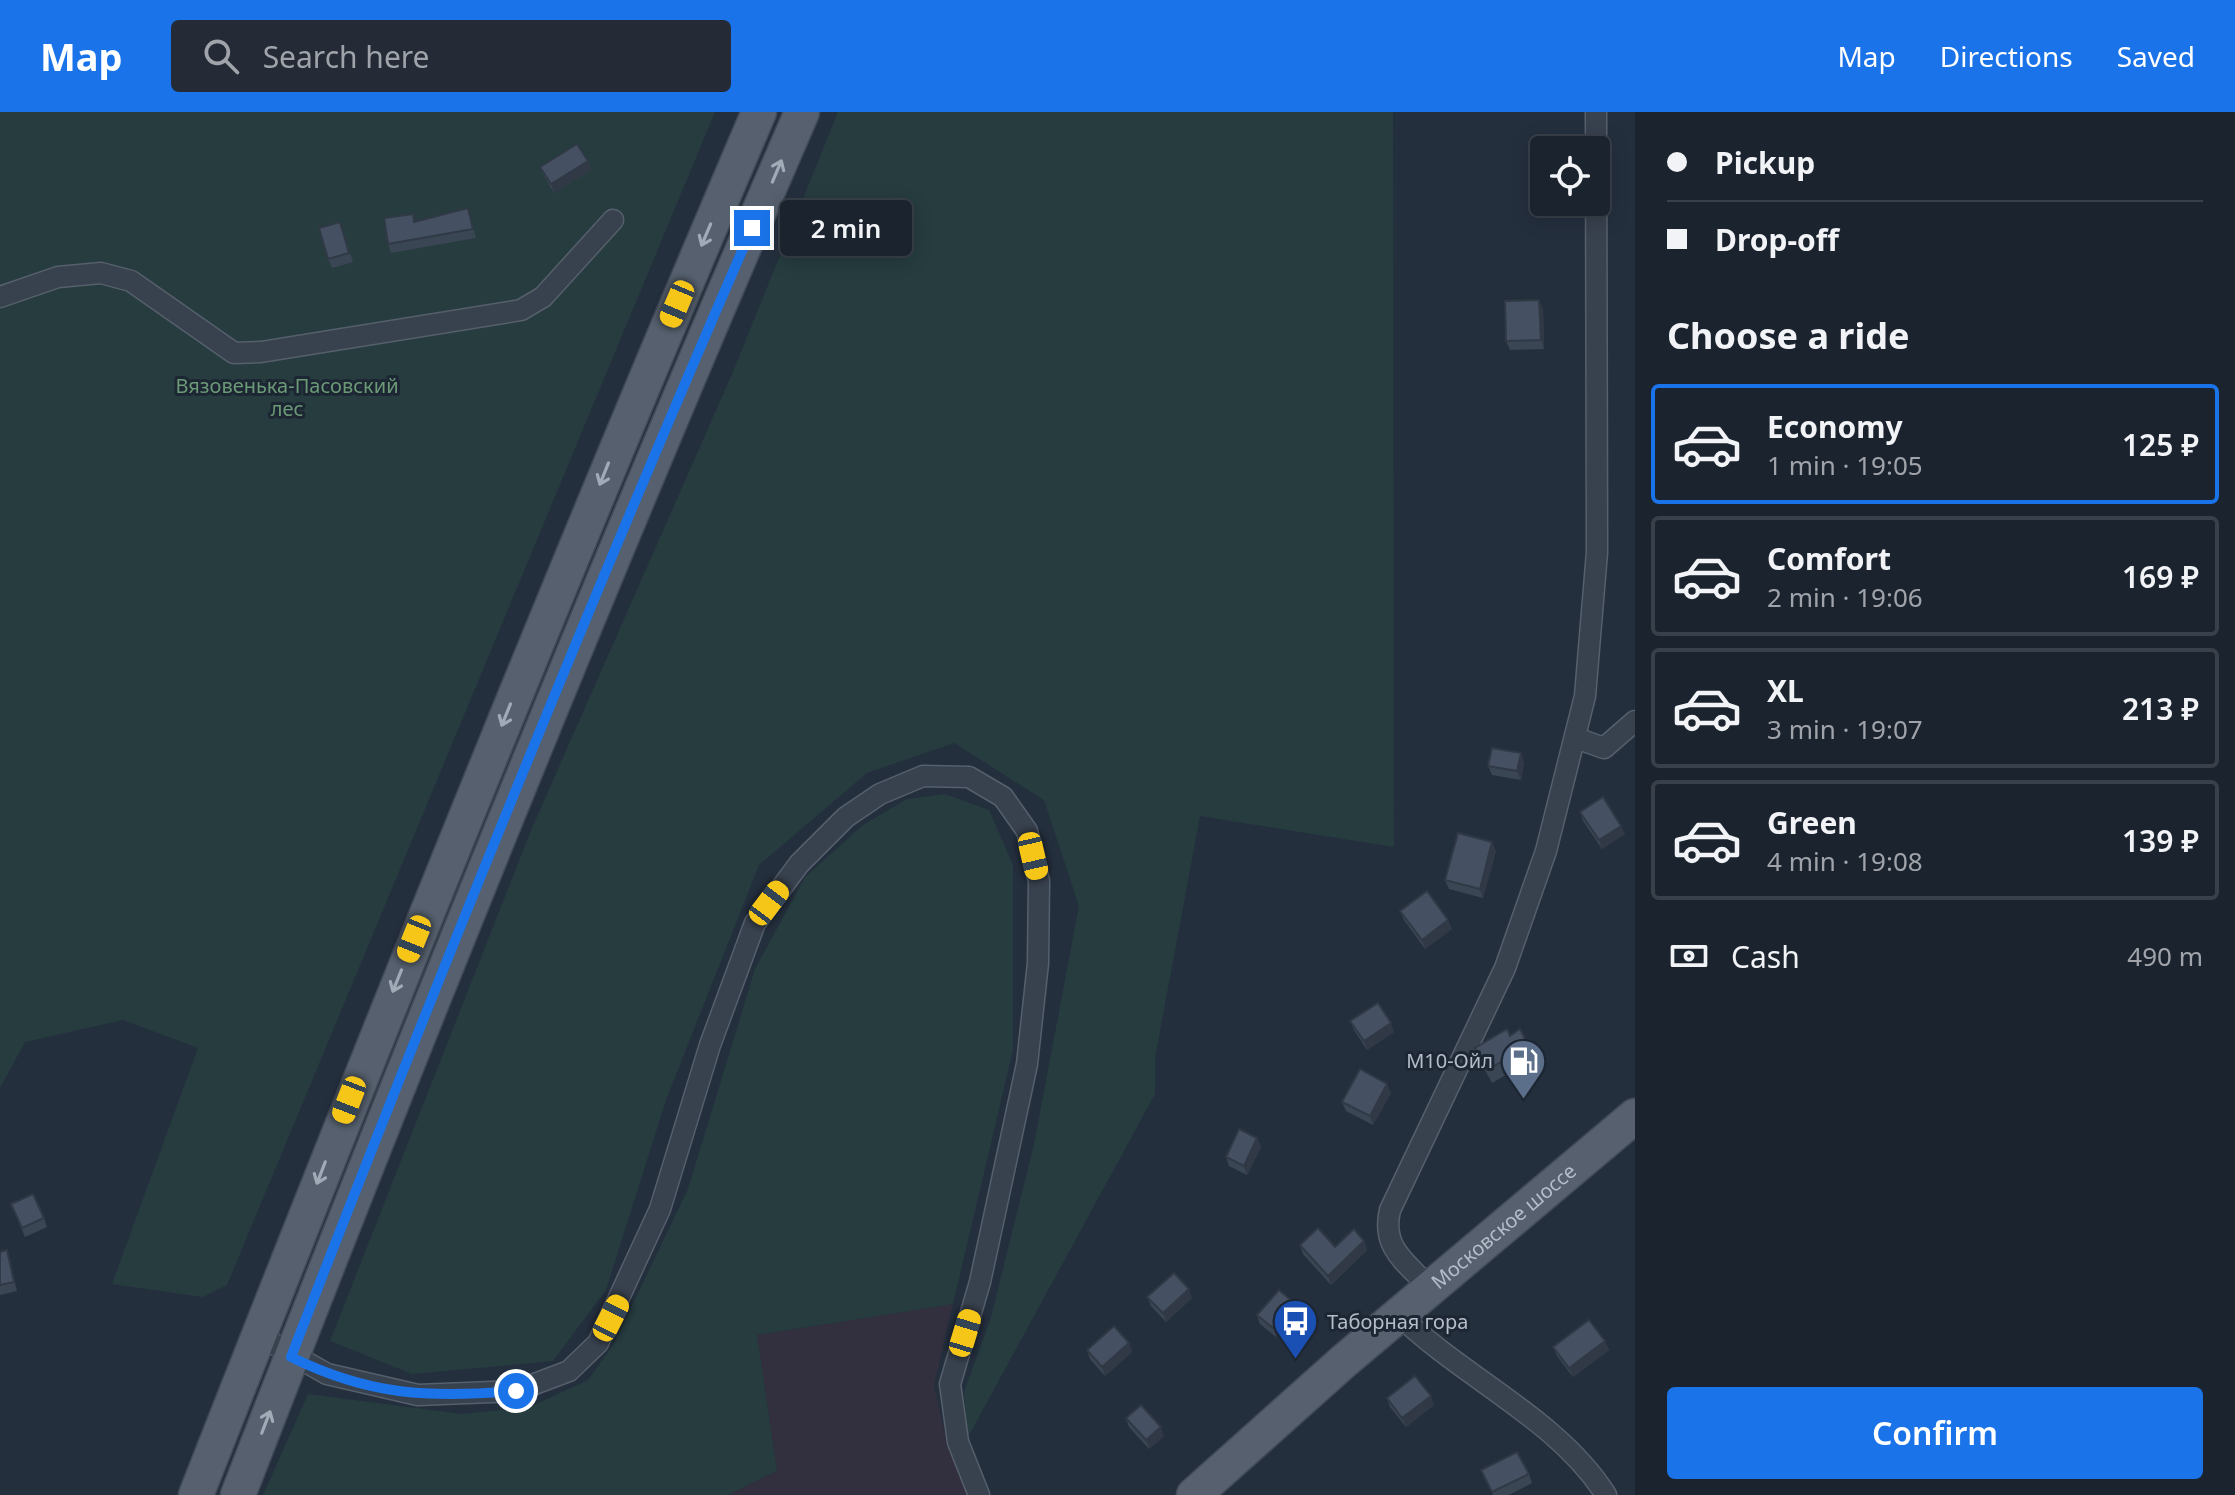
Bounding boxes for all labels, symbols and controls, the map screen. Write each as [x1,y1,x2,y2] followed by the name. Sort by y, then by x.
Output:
[171,20,731,92] search box
[40,30,123,82] text: Map
[199,34,243,78] icon: search
[263,36,430,77] text: Search here
[1837,37,1896,75] text: Map
[1940,37,2073,75] text: Directions
[2117,37,2195,75] text: Saved
[1530,136,1610,216] map controls
[1530,136,1610,216] button: locate
[1715,142,1815,183] text: Pickup
[770,159,785,183] one-way arrow
[780,200,912,256] callout: 2 min
[734,210,770,246] route end
[811,210,881,246] text: 2 min
[1715,219,1839,260] text: Drop-off
[698,222,713,247] one-way arrow
[657,277,697,331] car
[1667,311,1909,360] text: Choose a ride
[175,372,399,422] park label: Вязовенька-Пасовский лес
[1767,406,1903,447] text: Economy
[1671,408,1743,480] icon: car
[2122,424,2199,465] text: 125 ₽
[1767,447,1923,483] text: 1 min · 19:05
[596,461,611,486] one-way arrow
[1767,538,1891,579] text: Comfort
[1671,540,1743,612] icon: car
[2122,556,2199,597] text: 169 ₽
[1767,579,1923,615] text: 2 min · 19:06
[1767,670,1804,711] text: XL
[1671,672,1743,744] icon: car
[2122,688,2199,729] text: 213 ₽
[497,702,512,727] one-way arrow
[1767,711,1923,747] text: 3 min · 19:07
[1767,802,1857,843] text: Green
[1671,804,1743,876] icon: car
[2122,820,2199,861] text: 139 ₽
[1016,830,1050,882] car
[1767,843,1923,879] text: 4 min · 19:08
[745,877,793,929] car
[394,912,434,966] car
[1667,934,1711,978] icon: cash
[1731,936,1800,977] text: Cash
[2127,938,2203,974] text: 490 m
[389,968,404,993] one-way arrow
[1500,1037,1548,1100] fuel station icon: М10-Ойл
[1406,1047,1493,1074] place label: М10-Ойл
[329,1073,369,1127] car
[1425,1157,1582,1295] street label: Московское шоссе
[313,1160,327,1185] one-way arrow
[589,1291,633,1345] car
[1272,1298,1320,1361] bus stop icon: Таборная гора
[947,1307,983,1359] car
[1327,1308,1468,1335] place label: Таборная гора
[498,1373,534,1409] route start
[1667,1387,2203,1479] button: Confirm
[260,1410,274,1435] one-way arrow

